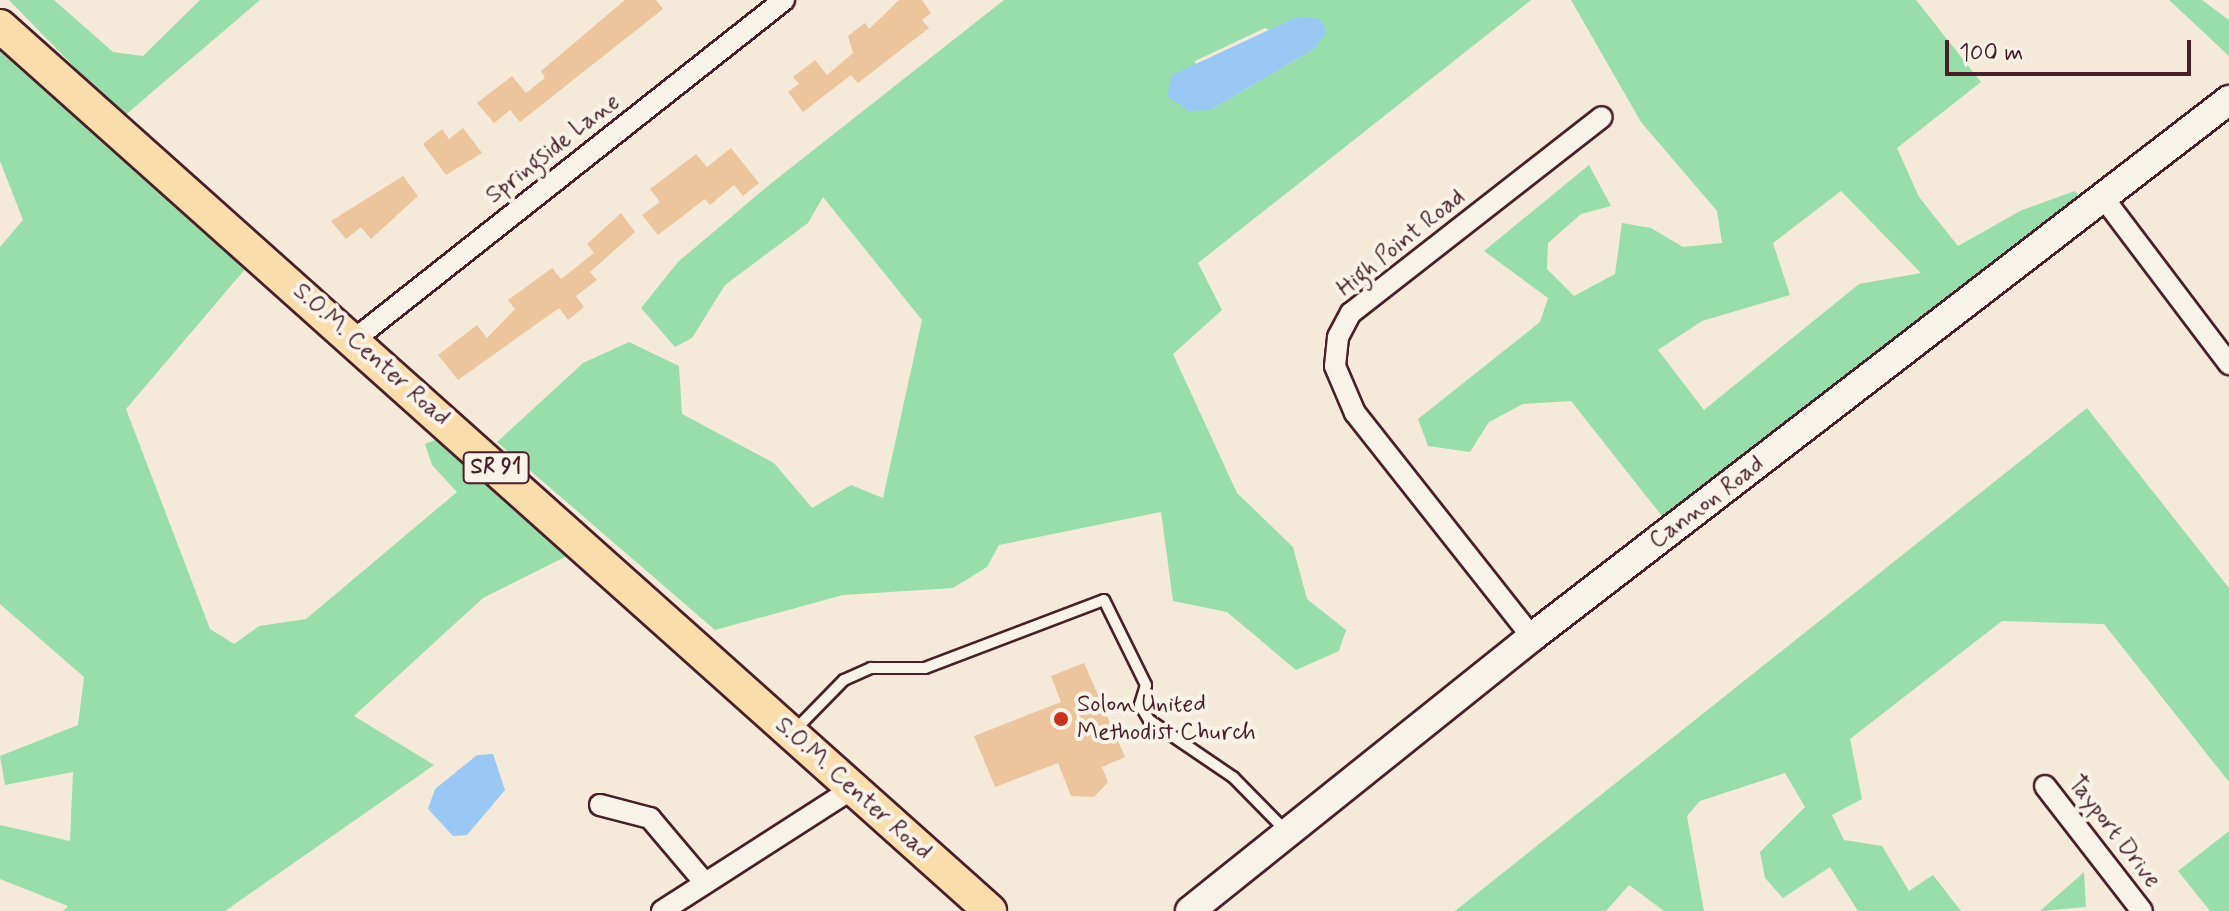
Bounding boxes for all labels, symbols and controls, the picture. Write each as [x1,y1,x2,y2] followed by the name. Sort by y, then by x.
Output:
[1949,24,2195,74] scale bar
[1959,38,2023,69] text: 100 m
[481,89,625,209] street label: Springside Lane
[1331,183,1471,303] street label: High Point Road
[287,277,455,433] street label: S.O.M. Center Road
[462,450,530,486] road number: SR 91
[1644,450,1770,556] street label: Cannon Road
[1077,691,1256,747] place label: Solon United Methodist Church
[1052,710,1070,728] marker: Solon United Methodist Church
[769,711,937,867] street label: S.O.M. Center Road
[2062,771,2166,893] street label: Tayport Drive

